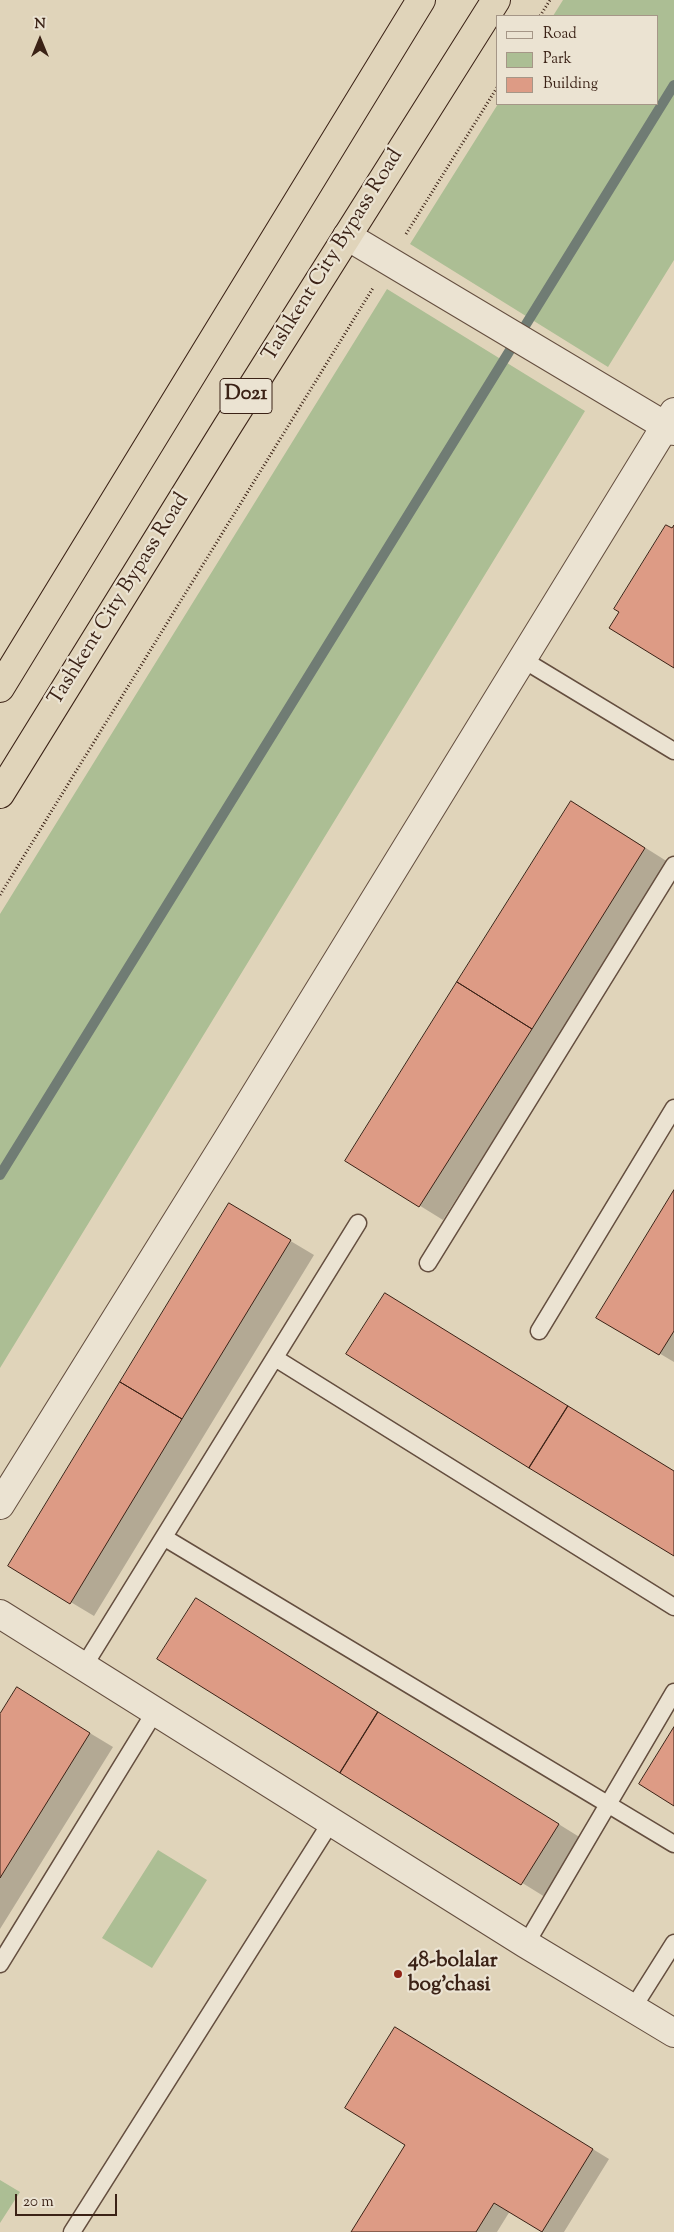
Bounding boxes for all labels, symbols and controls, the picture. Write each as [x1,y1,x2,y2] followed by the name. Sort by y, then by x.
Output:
[15,15,65,65] north arrow
[34,15,46,35] text: N
[497,15,659,105] legend
[543,24,577,45] text: Road
[543,49,572,70] text: Park
[543,74,598,95] text: Building
[258,145,410,367] street label: Tashkent City Bypass Road
[220,378,272,414] road number: D021
[44,489,196,711] street label: Tashkent City Bypass Road
[408,1949,498,1999] place label: 48-bolalar bog'chasi
[392,1968,404,1980] marker: 48-bolalar bog'chasi
[18,2184,120,2216] scale bar
[23,2192,54,2213] text: 20 m

